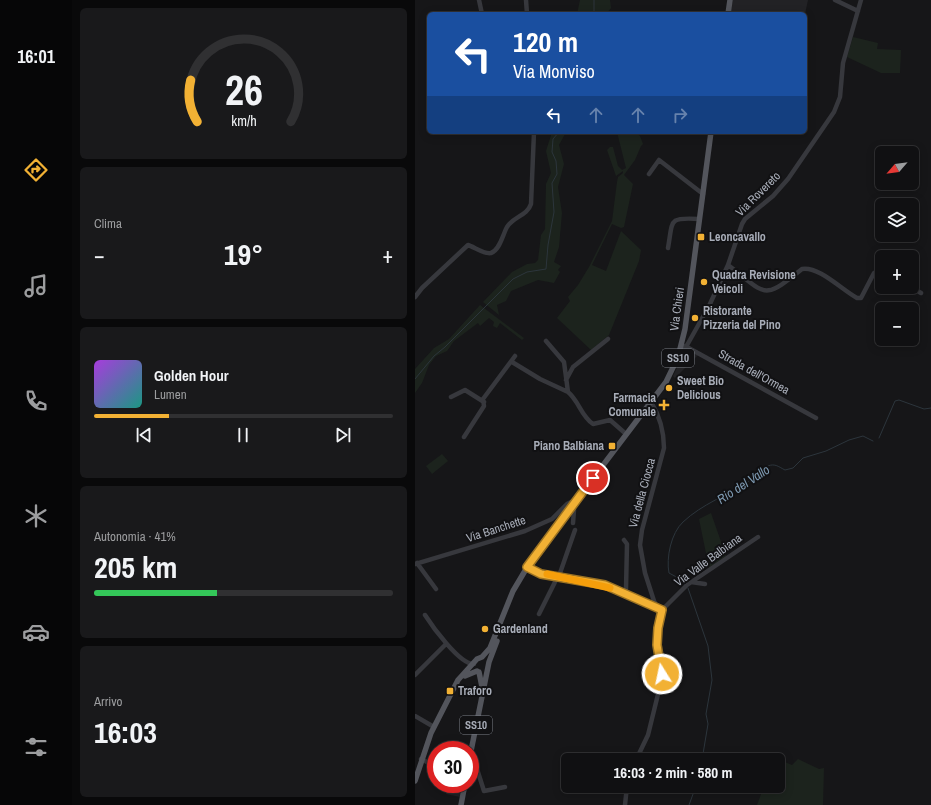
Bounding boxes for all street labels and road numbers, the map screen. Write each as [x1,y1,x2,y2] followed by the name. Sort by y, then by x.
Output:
[732,168,784,220] street label: Via Rovereto
[666,286,688,332] street label: Via Chieri
[716,346,793,398] street label: Strada dell'Ormea
[662,349,694,367] road number: SS10
[625,456,659,530] street label: Via della Ciocca
[464,512,528,546] street label: Via Banchette
[671,530,746,590] street label: Via Valle Balbiana
[460,716,492,734] road number: SS10

